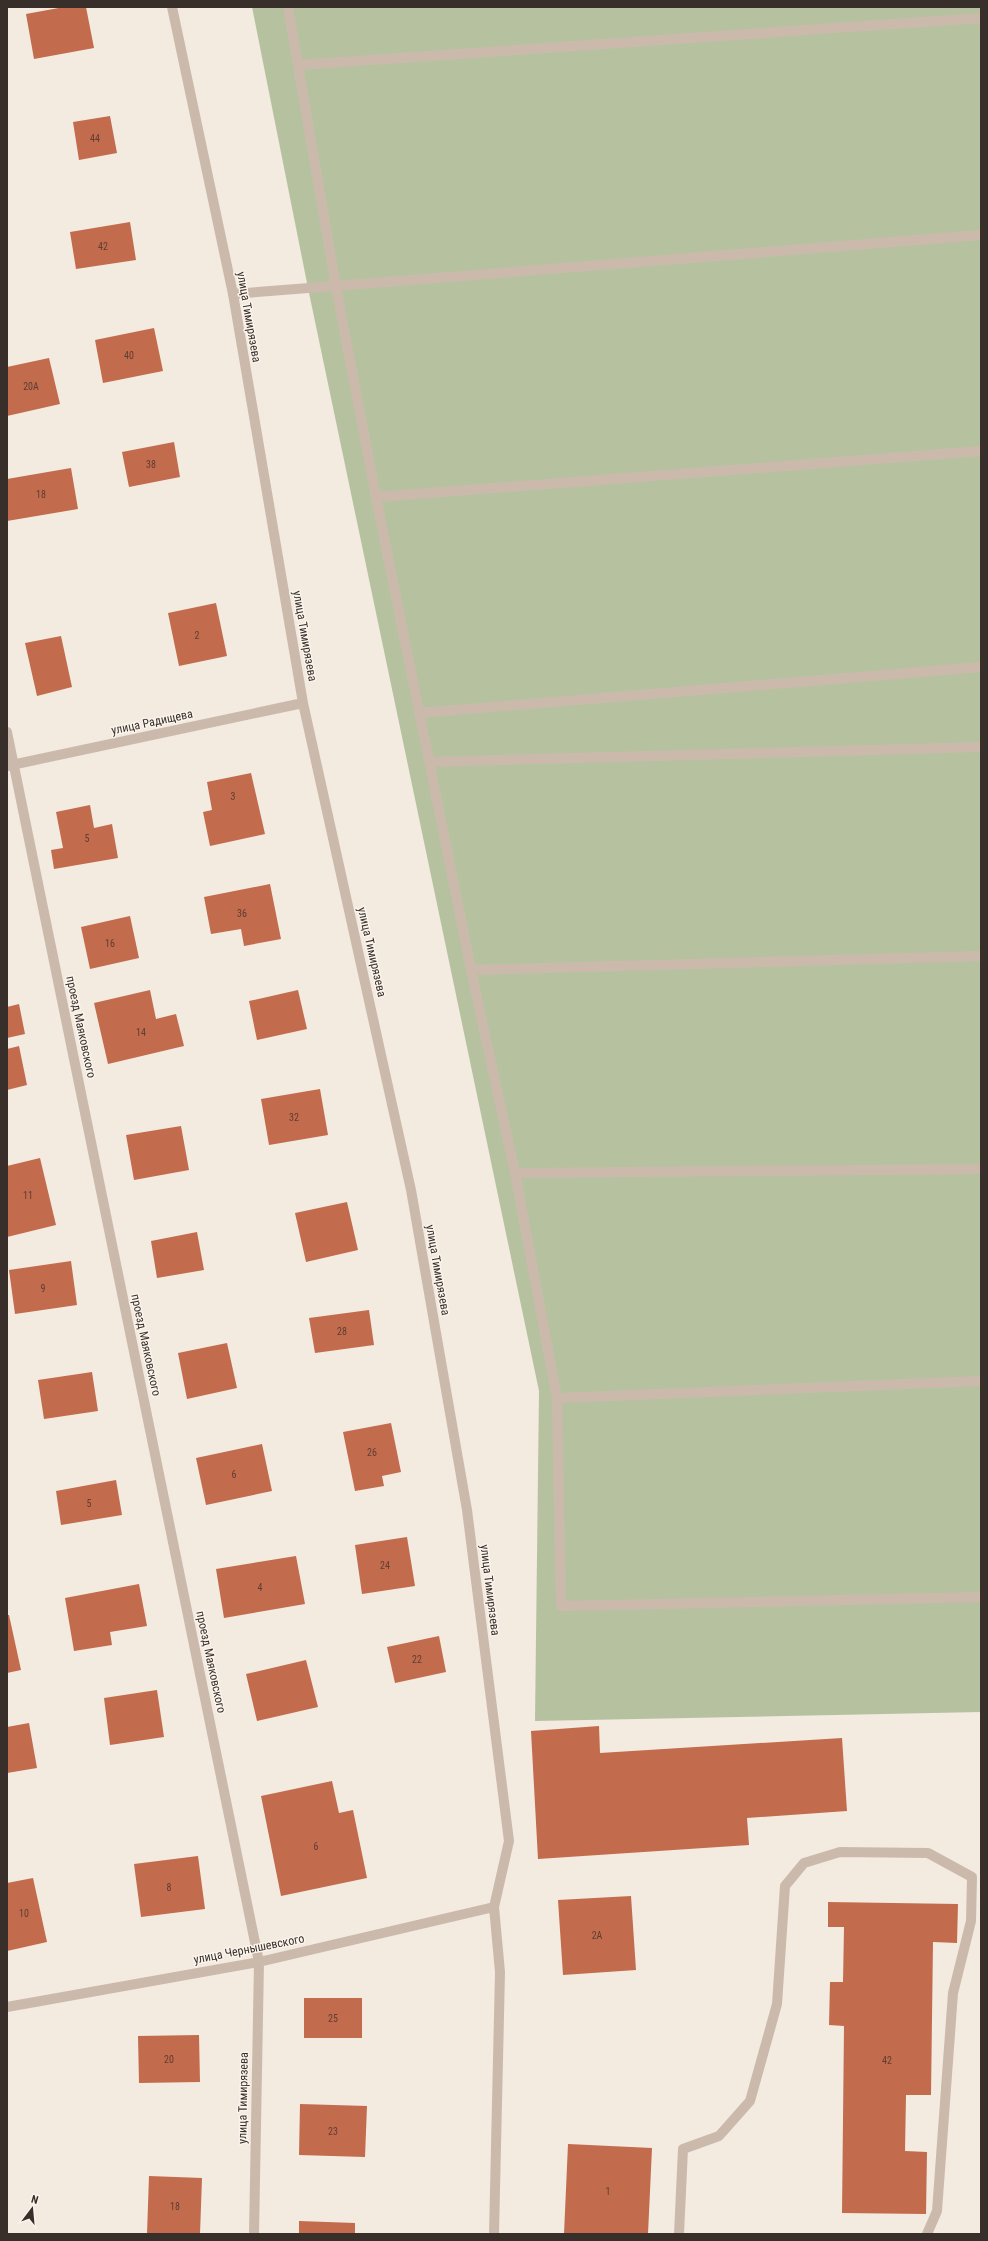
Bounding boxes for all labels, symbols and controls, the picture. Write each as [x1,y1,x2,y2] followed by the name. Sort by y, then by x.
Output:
[90,133,100,144] house number: 44
[98,241,108,252] house number: 42
[234,271,264,364] street label: улица Тимирязева
[124,350,134,361] house number: 40
[23,381,39,392] house number: 20А
[146,459,156,470] house number: 38
[36,489,46,500] house number: 18
[290,590,320,683] street label: улица Тимирязева
[195,630,200,641] house number: 2
[110,706,194,737] street label: улица Радищева
[231,791,236,802] house number: 3
[85,833,90,844] house number: 5
[355,906,389,998] street label: улица Тимирязева
[237,908,247,919] house number: 36
[105,938,115,949] house number: 16
[63,975,99,1079] street label: проезд Маяковского
[136,1027,146,1038] house number: 14
[289,1112,299,1123] house number: 32
[23,1190,33,1201] house number: 11
[423,1224,453,1317] street label: улица Тимирязева
[41,1283,46,1294] house number: 9
[128,1293,164,1397] street label: проезд Маяковского
[337,1326,347,1337] house number: 28
[367,1447,377,1458] house number: 26
[232,1469,237,1480] house number: 6
[87,1498,92,1509] house number: 5
[477,1544,503,1637] street label: улица Тимирязева
[380,1560,390,1571] house number: 24
[258,1582,263,1593] house number: 4
[193,1610,229,1714] street label: проезд Маяковского
[412,1654,422,1665] house number: 22
[314,1841,319,1852] house number: 6
[167,1882,172,1893] house number: 8
[19,1908,29,1919] house number: 10
[592,1930,603,1941] house number: 2А
[192,1931,306,1967] street label: улица Чернышевского
[328,2013,338,2024] house number: 25
[235,2052,251,2144] street label: улица Тимирязева
[164,2054,174,2065] house number: 20
[882,2055,892,2066] house number: 42
[328,2126,338,2137] house number: 23
[606,2186,610,2197] house number: 1
[12,2189,52,2229] north arrow
[30,2193,40,2207] text: N
[170,2201,180,2212] house number: 18

